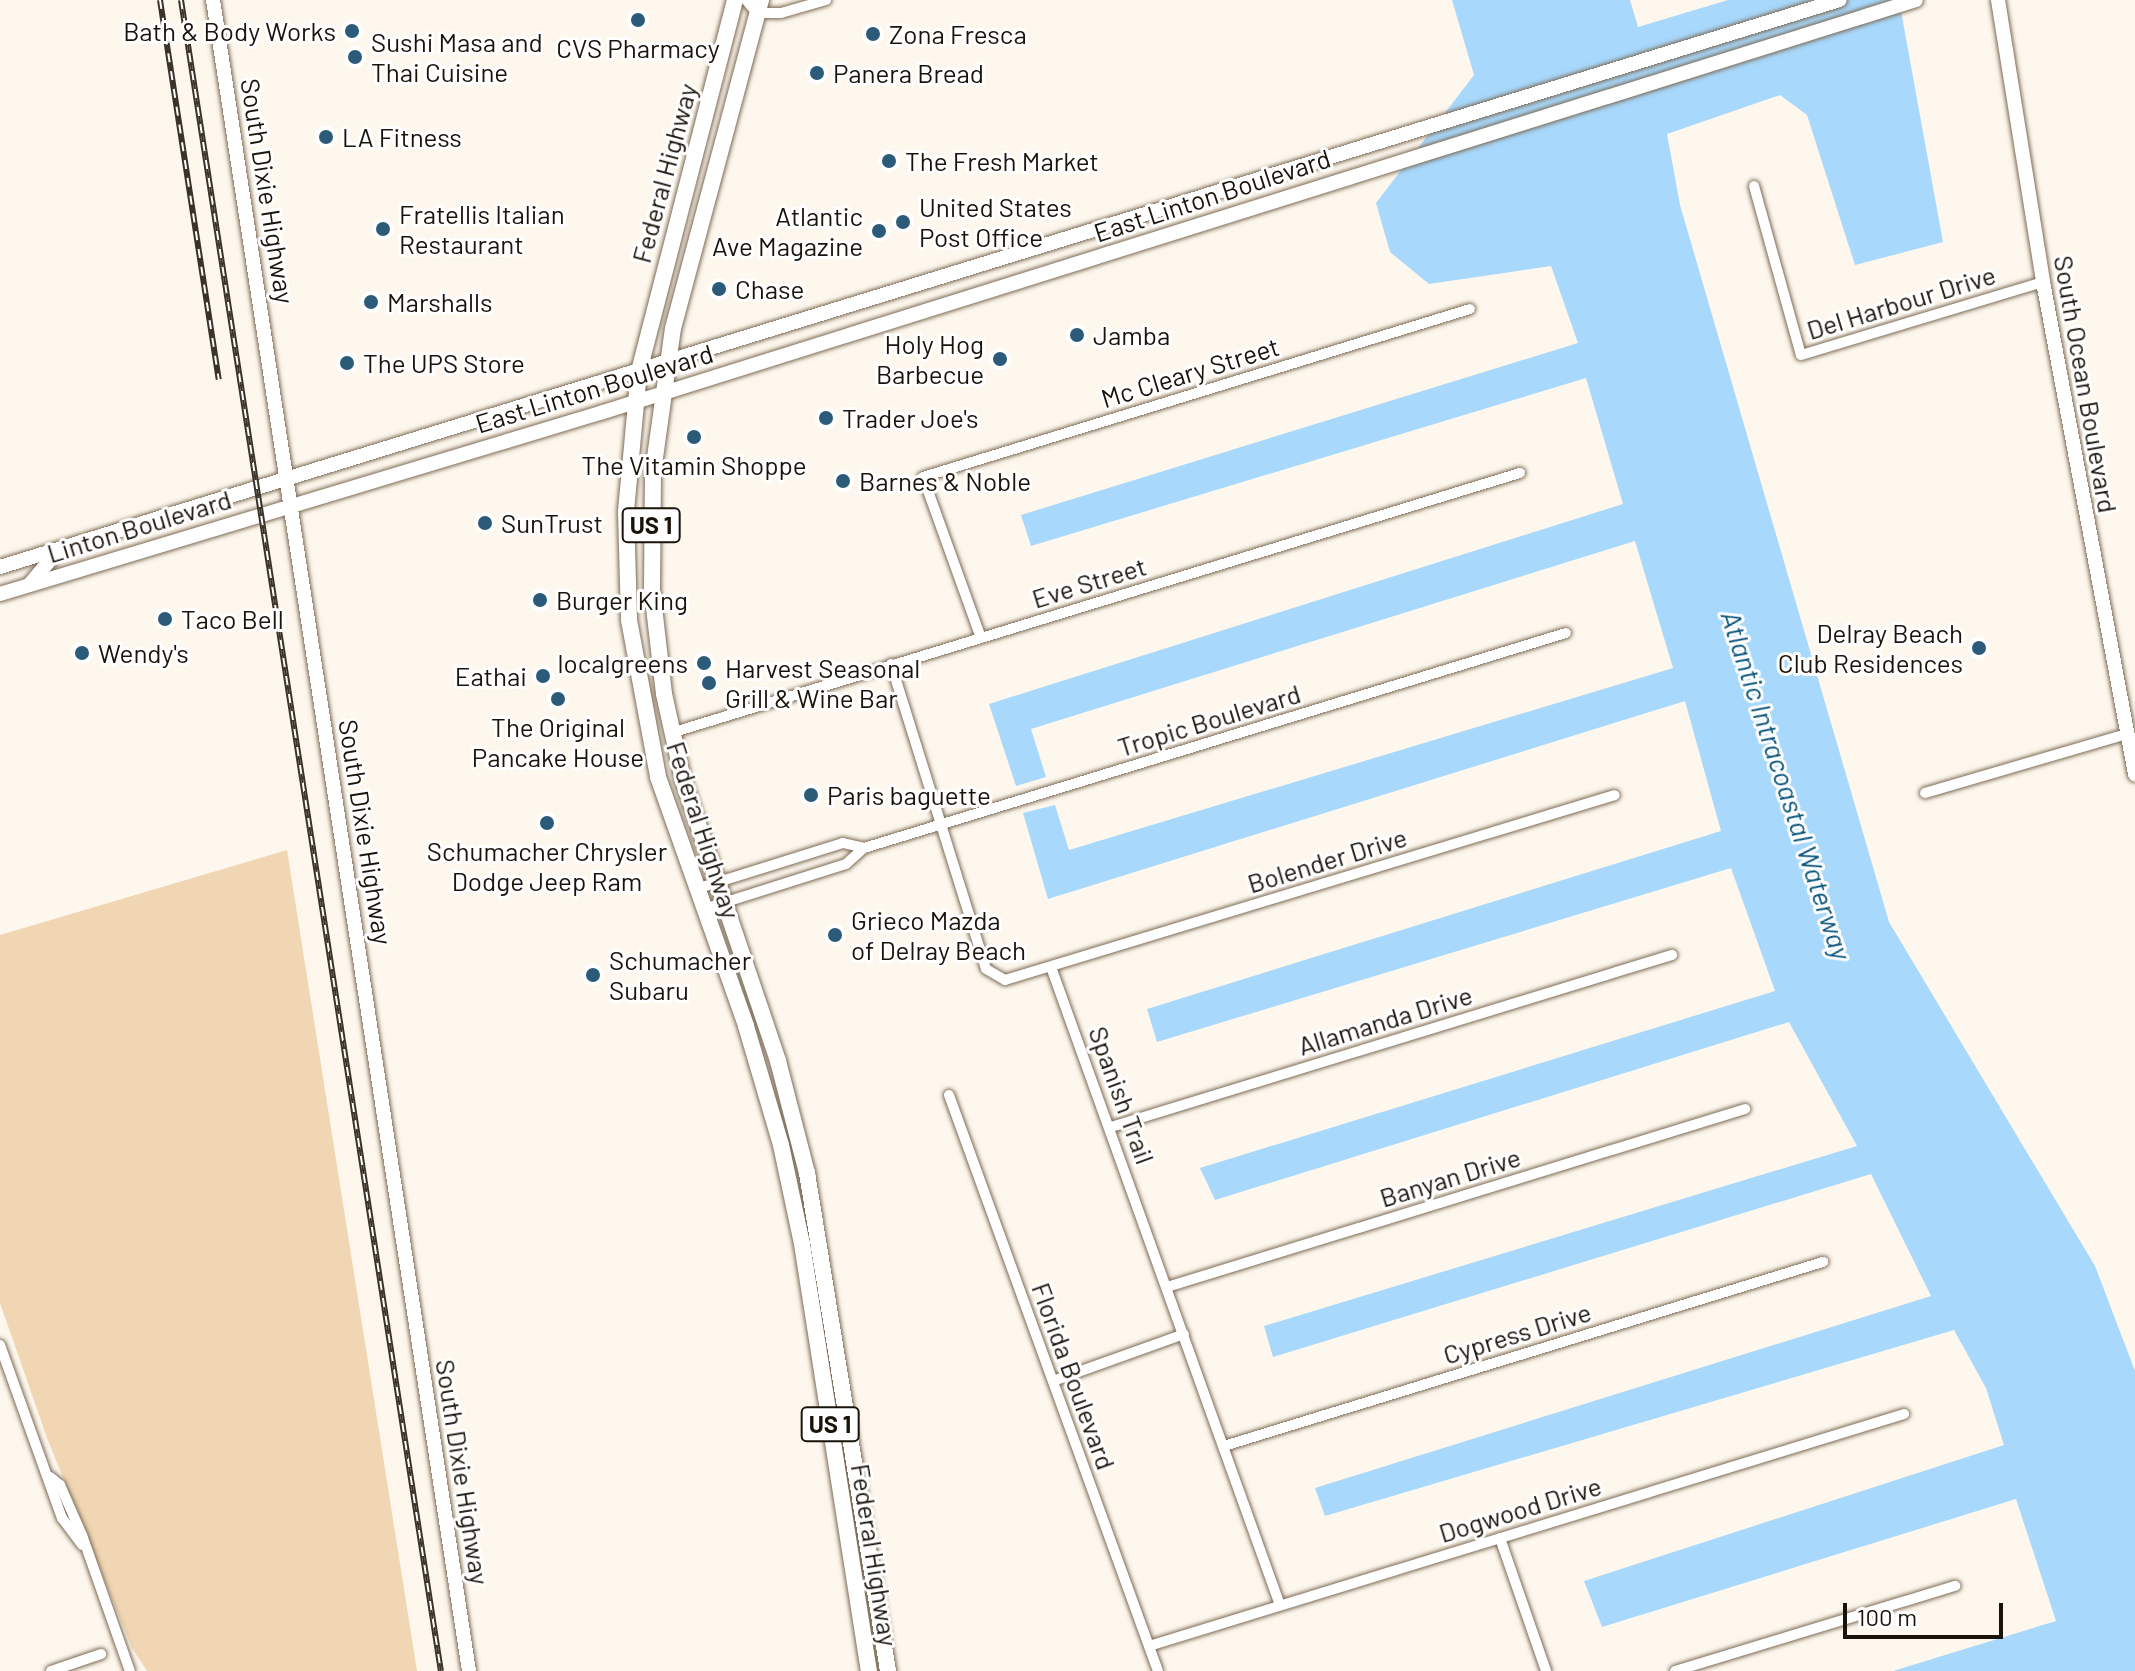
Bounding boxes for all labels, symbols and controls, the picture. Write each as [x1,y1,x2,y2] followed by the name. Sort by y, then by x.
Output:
[629,11,647,29] marker: CVS Pharmacy
[123,15,336,47] place label: Bath & Body Works
[889,18,1027,50] place label: Zona Fresca
[343,22,361,40] marker: Bath & Body Works
[864,25,882,43] marker: Zona Fresca
[371,26,543,88] place label: Sushi Masa and Thai Cuisine
[556,32,720,64] place label: CVS Pharmacy
[346,48,364,66] marker: Sushi Masa and Thai Cuisine
[833,57,984,89] place label: Panera Bread
[808,64,826,82] marker: Panera Bread
[235,76,301,306] street label: South Dixie Highway
[625,80,703,266] street label: Federal Highway
[342,121,462,153] place label: LA Fitness
[317,128,335,146] marker: LA Fitness
[1090,142,1334,248] street label: East Linton Boulevard
[905,145,1099,177] place label: The Fresh Market
[880,152,898,170] marker: The Fresh Market
[919,191,1072,252] place label: United States Post Office
[399,198,565,260] place label: Fratellis Italian Restaurant
[712,200,863,262] place label: Atlantic Ave Magazine
[894,213,912,231] marker: United States Post Office
[374,220,392,238] marker: Fratellis Italian Restaurant
[870,222,888,240] marker: Atlantic Ave Magazine
[2048,253,2124,515] street label: South Ocean Boulevard
[1803,258,1999,346] street label: Del Harbour Drive
[735,273,804,305] place label: Chase
[710,280,728,298] marker: Chase
[387,286,493,318] place label: Marshalls
[362,293,380,311] marker: Marshalls
[1093,319,1170,351] place label: Jamba
[1068,326,1086,344] marker: Jamba
[876,328,984,390] place label: Holy Hog Barbecue
[1097,330,1283,414] street label: Mc Cleary Street
[471,337,717,439] street label: East Linton Boulevard
[363,347,525,379] place label: The UPS Store
[991,350,1009,368] marker: Holy Hog Barbecue
[338,354,356,372] marker: The UPS Store
[842,402,979,434] place label: Trader Joe's
[817,409,835,427] marker: Trader Joe's
[685,428,703,446] marker: The Vitamin Shoppe
[581,449,807,481] place label: The Vitamin Shoppe
[859,465,1031,497] place label: Barnes & Noble
[834,472,852,490] marker: Barnes & Noble
[43,483,235,569] street label: Linton Boulevard
[621,505,681,545] road number: US 1
[501,507,603,539] place label: SunTrust
[476,514,494,532] marker: SunTrust
[1028,550,1150,614] street label: Eve Street
[556,584,688,616] place label: Burger King
[531,591,549,609] marker: Burger King
[181,603,284,635] place label: Taco Bell
[1715,606,1859,964] water label: Atlantic Intracoastal Waterway
[156,610,174,628] marker: Taco Bell
[1778,617,1963,678] place label: Delray Beach Club Residences
[98,637,189,669] place label: Wendy's
[1970,639,1988,657] marker: Delray Beach Club Residences
[73,644,91,662] marker: Wendy's
[558,647,688,679] place label: localgreens
[725,652,920,714] place label: Harvest Seasonal Grill & Wine Bar
[695,654,713,672] marker: localgreens
[455,660,527,692] place label: Eathai
[534,667,552,685] marker: Eathai
[700,674,718,692] marker: Harvest Seasonal Grill & Wine Bar
[1114,677,1304,763] street label: Tropic Boulevard
[549,690,567,708] marker: The Original Pancake House
[472,711,644,772] place label: The Original Pancake House
[333,717,399,947] street label: South Dixie Highway
[661,737,747,923] street label: Federal Highway
[827,779,991,811] place label: Paris baguette
[802,786,820,804] marker: Paris baguette
[538,814,556,832] marker: Schumacher Chrysler Dodge Jeep Ram
[1244,821,1410,899] street label: Bolender Drive
[427,835,667,896] place label: Schumacher Chrysler Dodge Jeep Ram
[851,904,1026,966] place label: Grieco Mazda of Delray Beach
[826,926,844,944] marker: Grieco Mazda of Delray Beach
[609,944,751,1006] place label: Schumacher Subaru
[584,966,602,984] marker: Schumacher Subaru
[1294,979,1476,1061] street label: Allamanda Drive
[1083,1022,1161,1168] street label: Spanish Trail
[1376,1141,1524,1213] street label: Banyan Drive
[1026,1278,1122,1474] street label: Florida Boulevard
[1439,1296,1595,1370] street label: Cypress Drive
[430,1357,496,1587] street label: South Dixie Highway
[800,1404,860,1444] road number: US 1
[845,1461,905,1649] street label: Federal Highway
[1435,1470,1605,1548] street label: Dogwood Drive
[1847,1587,2007,1637] scale bar
[1857,1602,1917,1631] text: 100 m

